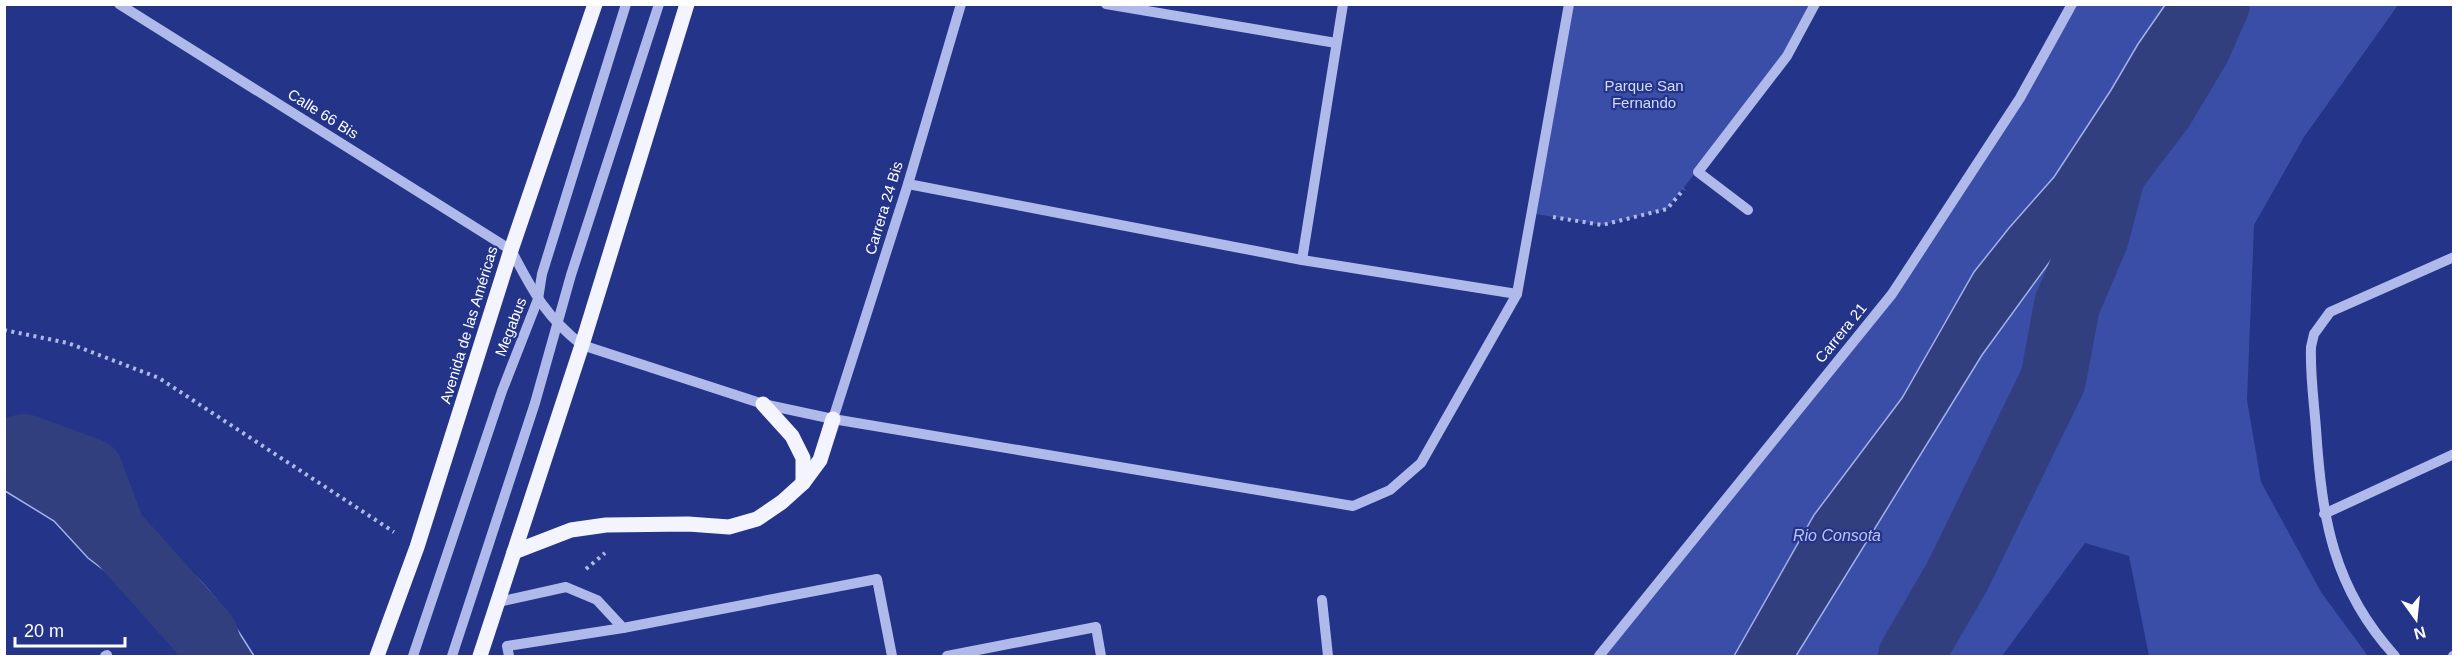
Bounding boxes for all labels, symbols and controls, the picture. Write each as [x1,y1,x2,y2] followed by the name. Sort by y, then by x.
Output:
[1604,77,1684,111] park label: Parque San Fernando
[285,85,362,142] street label: Calle 66 Bis
[861,159,906,257] street label: Carrera 24 Bis
[436,244,501,406] street label: Avenida de las Américas
[492,295,530,359] street label: Megabus
[1811,299,1870,366] street label: Carrera 21
[1793,527,1881,544] water label: Rio Consota
[2386,589,2446,649] north arrow
[15,610,124,648] scale bar
[24,621,64,641] text: 20 m
[2412,623,2428,643] text: N

